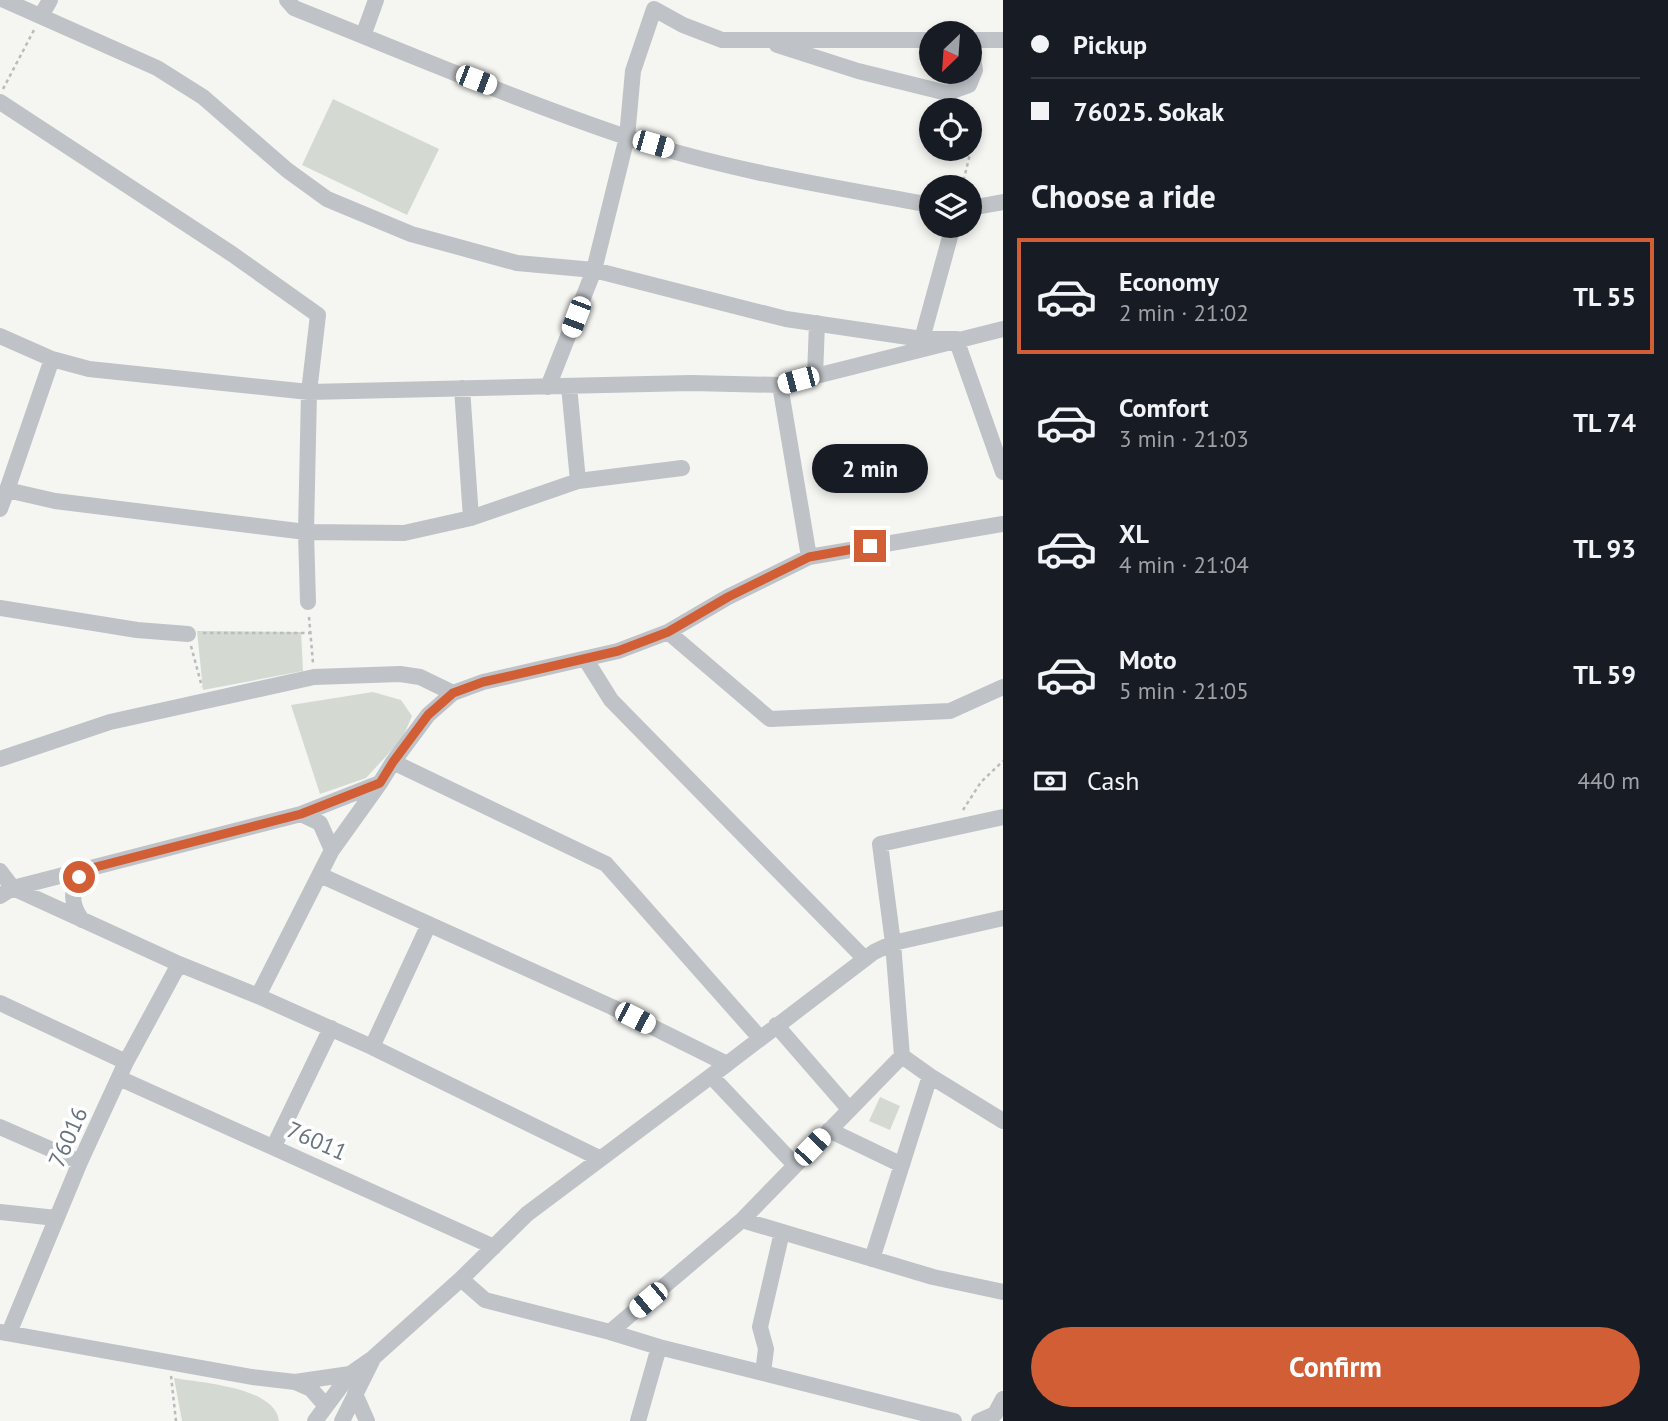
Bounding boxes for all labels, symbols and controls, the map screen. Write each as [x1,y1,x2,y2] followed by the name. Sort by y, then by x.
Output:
[919,21,982,84] north arrow
[919,21,982,238] map controls
[1073,28,1147,61] text: Pickup
[453,63,500,97] car
[1073,95,1224,128] text: 76025. Sokak
[919,98,982,161] button: locate
[630,128,677,160] car
[919,175,982,238] button: layers
[1031,175,1216,217] text: Choose a ride
[1035,265,1098,328] icon: car
[1119,265,1219,298] text: Economy
[1573,280,1636,313] text: TL 55
[559,294,594,340] car
[1119,298,1249,327] text: 2 min · 21:02
[775,364,822,396] car
[1035,391,1098,454] icon: car
[1119,391,1209,424] text: Comfort
[1573,406,1636,439] text: TL 74
[1119,424,1249,453] text: 3 min · 21:03
[812,444,928,494] callout: 2 min
[842,454,898,483] text: 2 min
[1035,517,1098,580] icon: car
[1119,517,1149,550] text: XL
[854,530,886,562] route end
[1573,532,1636,565] text: TL 93
[1119,550,1249,579] text: 4 min · 21:04
[1035,643,1098,706] icon: car
[1119,643,1177,676] text: Moto
[1573,658,1636,691] text: TL 59
[1119,676,1249,705] text: 5 min · 21:05
[1031,762,1069,800] icon: cash
[1087,764,1139,797] text: Cash
[1578,766,1640,795] text: 440 m
[63,861,95,893] route start
[612,999,659,1037] car
[42,1102,94,1171] street label: 76016
[283,1115,352,1167] street label: 76011
[790,1125,835,1169] car
[626,1278,671,1322] car
[1031,1327,1640,1407] button: Confirm

